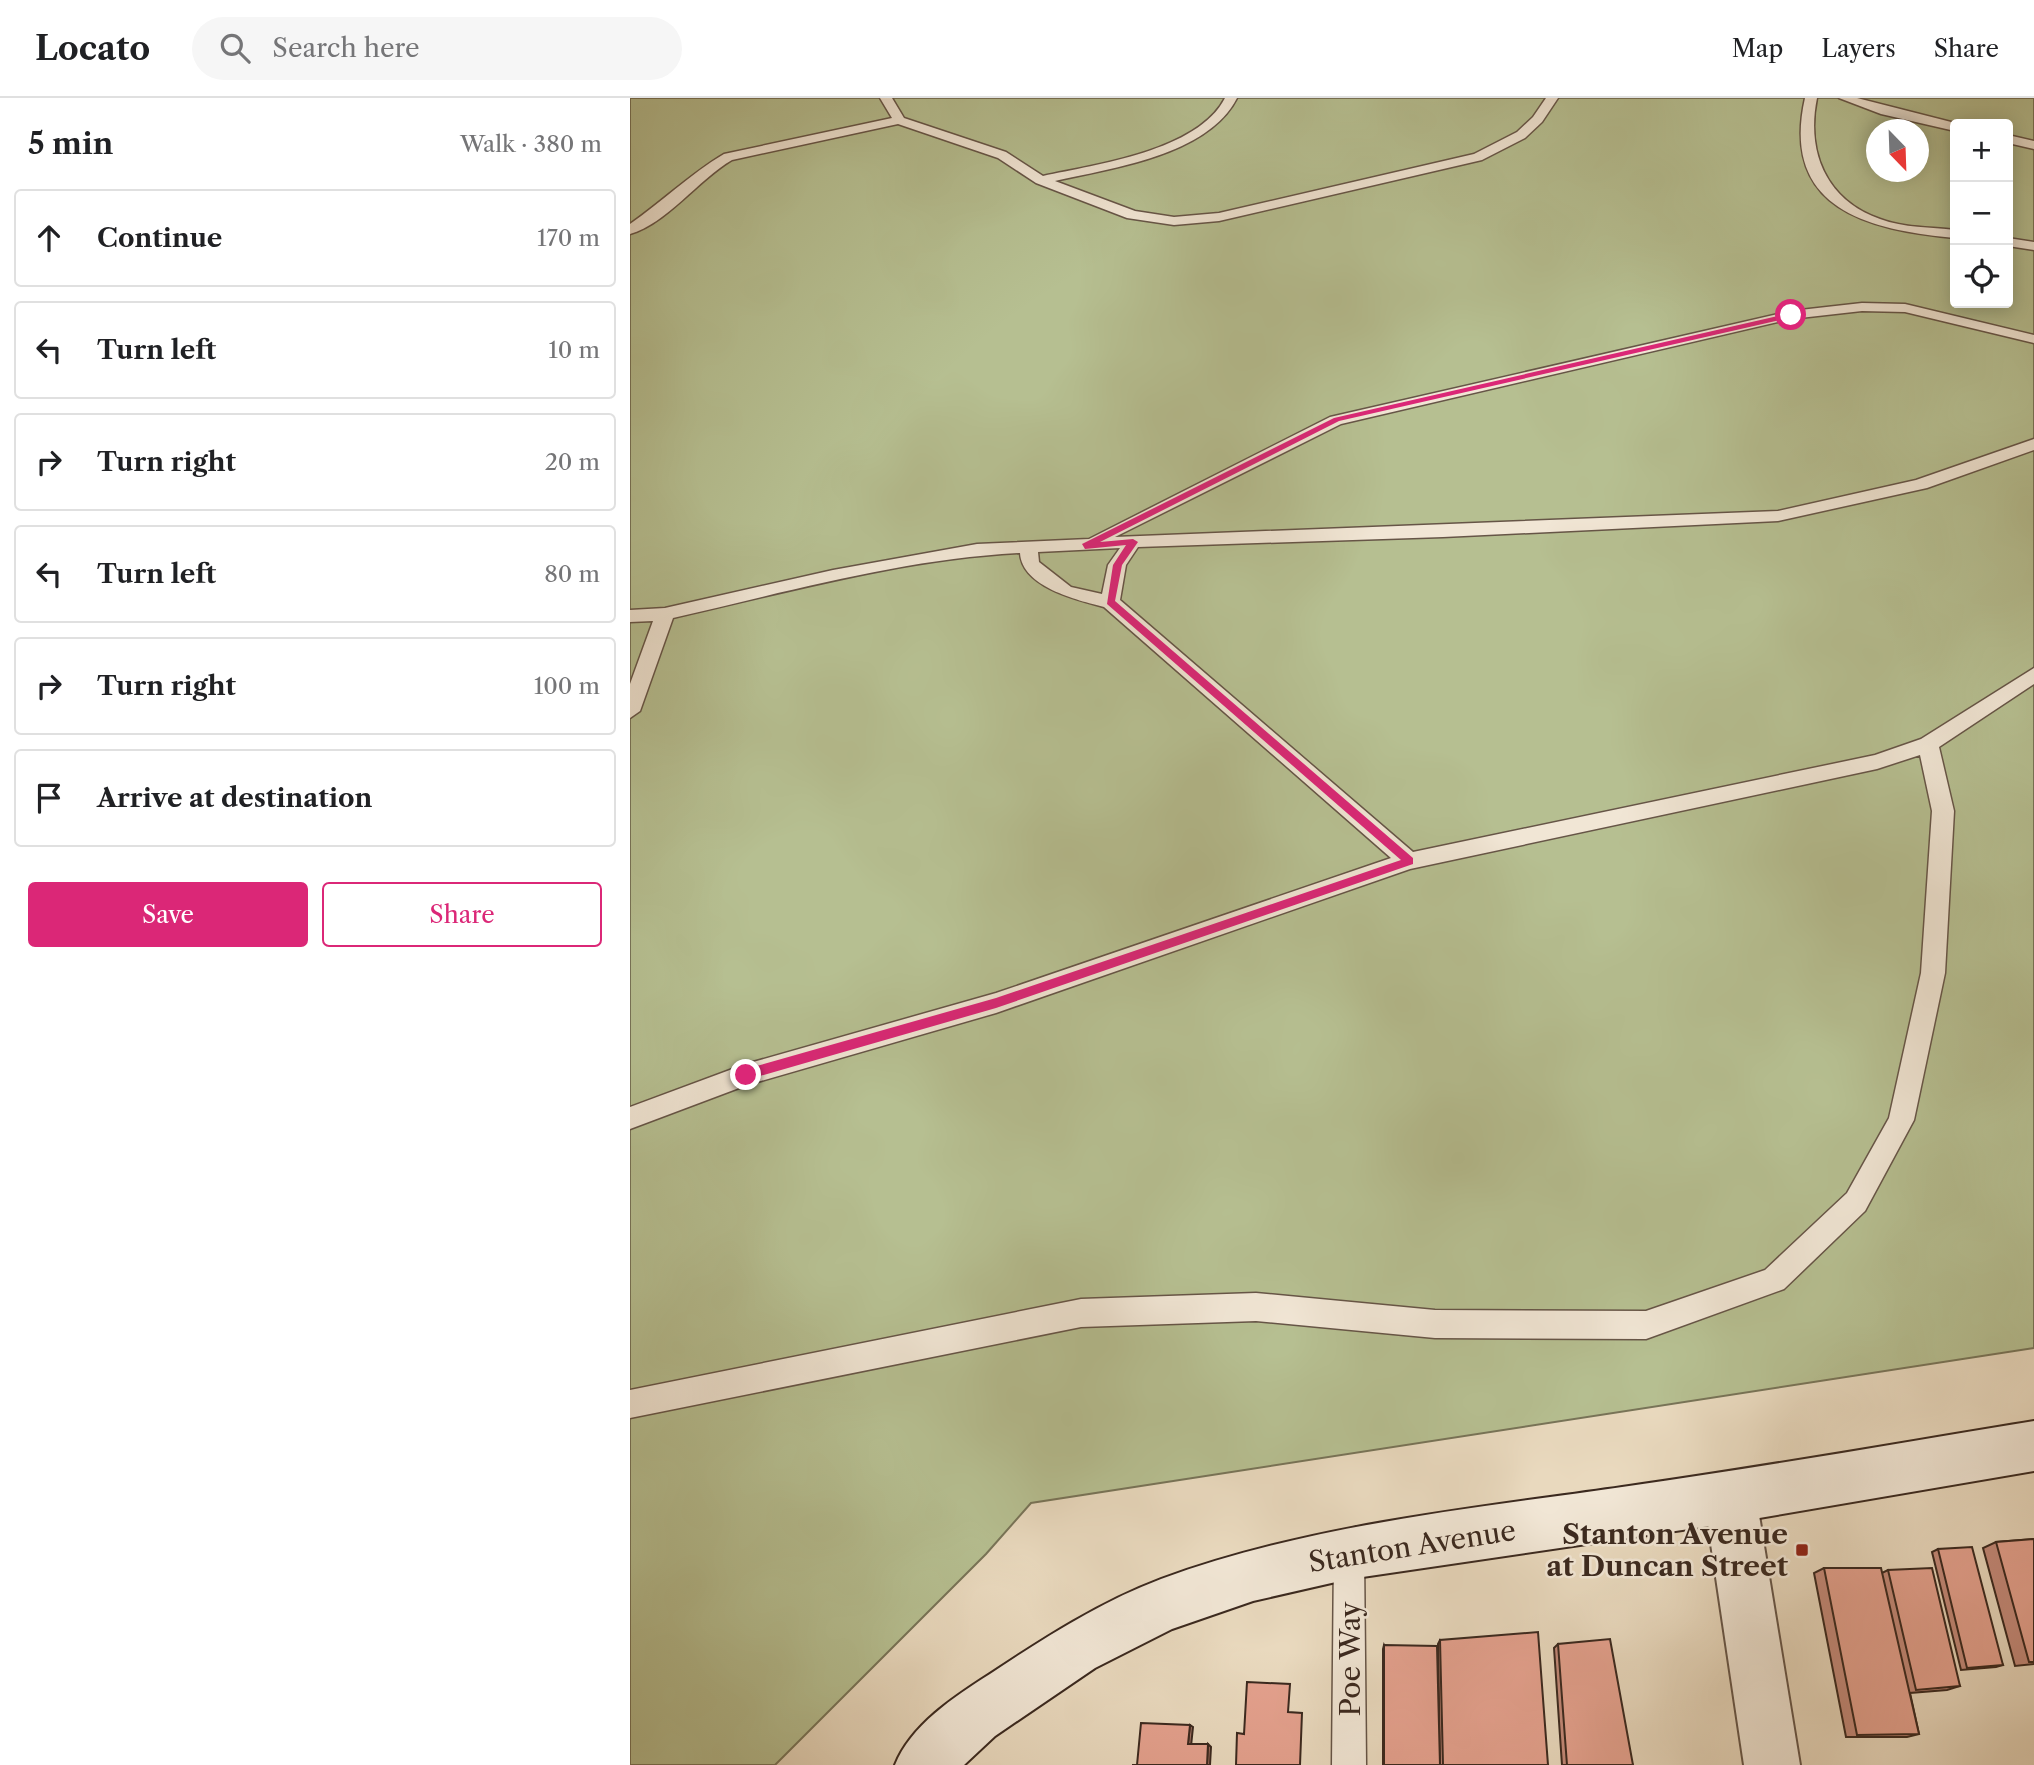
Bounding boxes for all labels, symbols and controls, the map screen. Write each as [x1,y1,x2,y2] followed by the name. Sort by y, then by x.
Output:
[192,17,682,80] search box
[35,28,150,69] text: Locato
[216,29,254,67] icon: search
[272,32,420,64] text: Search here
[1732,34,1783,63] text: Map
[1821,34,1896,63] text: Layers
[1934,34,1999,63] text: Share
[1866,119,1929,182] north arrow
[1950,119,2013,308] map controls
[1950,119,2013,182] button: +
[28,125,113,162] text: 5 min
[460,130,602,158] text: Walk · 380 m
[1950,182,2013,245] button: −
[30,219,68,257] icon: ahead
[97,222,222,254] text: Continue
[537,224,600,252] text: 170 m
[1950,245,2013,308] button: locate
[1775,299,1806,330] route start
[30,331,68,369] icon: left
[97,334,216,366] text: Turn left
[548,336,600,364] text: 10 m
[30,443,68,481] icon: right
[97,446,236,478] text: Turn right
[545,448,600,476] text: 20 m
[30,555,68,593] icon: left
[97,558,216,590] text: Turn left
[544,560,600,588] text: 80 m
[30,667,68,705] icon: right
[97,670,236,702] text: Turn right
[534,672,600,700] text: 100 m
[30,779,68,817] icon: arrive
[97,782,372,814] text: Arrive at destination
[28,882,308,947] button: Save
[322,882,602,947] button: Share
[730,1059,761,1090] route end
[1306,1513,1518,1579] street label: Stanton Avenue
[1546,1517,1789,1583] place label: Stanton Avenue at Duncan Street
[1794,1542,1810,1558] marker: Stanton Avenue at Duncan Street
[1333,1601,1367,1716] street label: Poe Way

